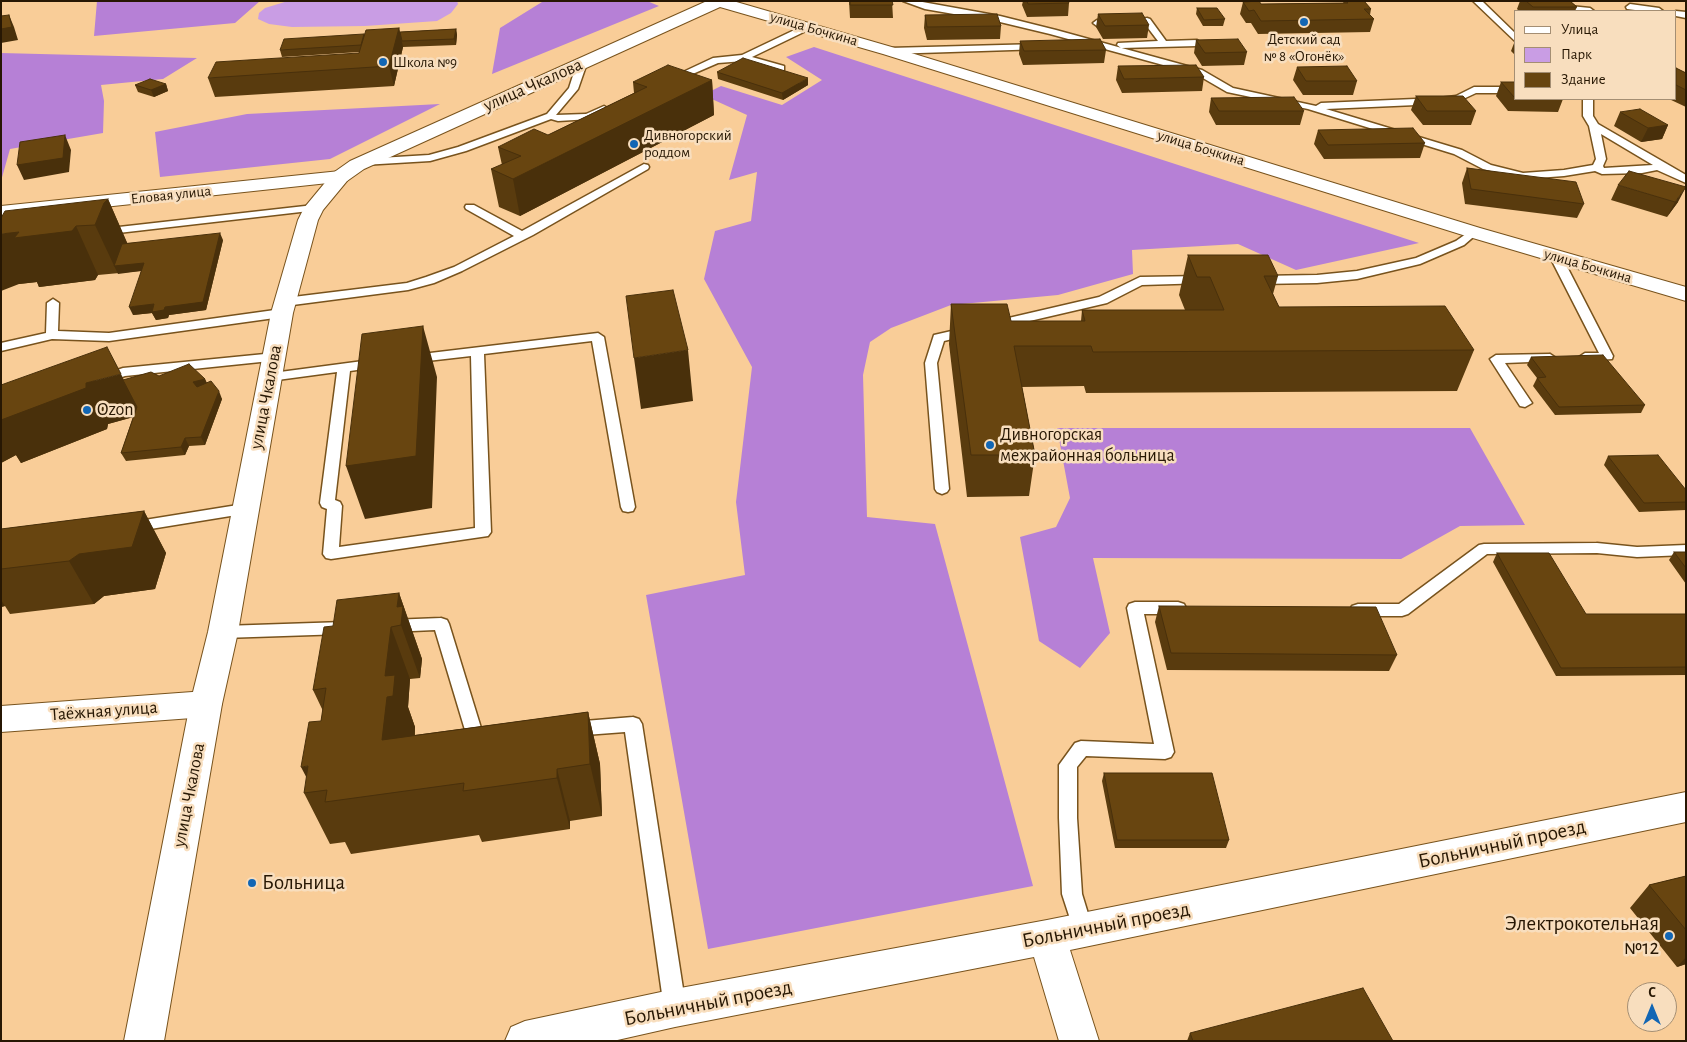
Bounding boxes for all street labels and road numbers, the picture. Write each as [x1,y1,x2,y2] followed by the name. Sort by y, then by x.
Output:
[768,8,860,50] street label: улица Бочкина
[480,54,586,116] street label: улица Чкалова
[1155,126,1247,170] street label: улица Бочкина
[130,182,212,208] street label: Еловая улица
[1542,245,1634,287] street label: улица Бочкина
[245,343,287,451] street label: улица Чкалова
[50,696,158,726] street label: Таёжная улица
[168,741,210,849] street label: улица Чкалова
[1416,814,1588,874] street label: Больничный проезд
[1020,896,1192,954] street label: Больничный проезд
[622,974,794,1032] street label: Больничный проезд

